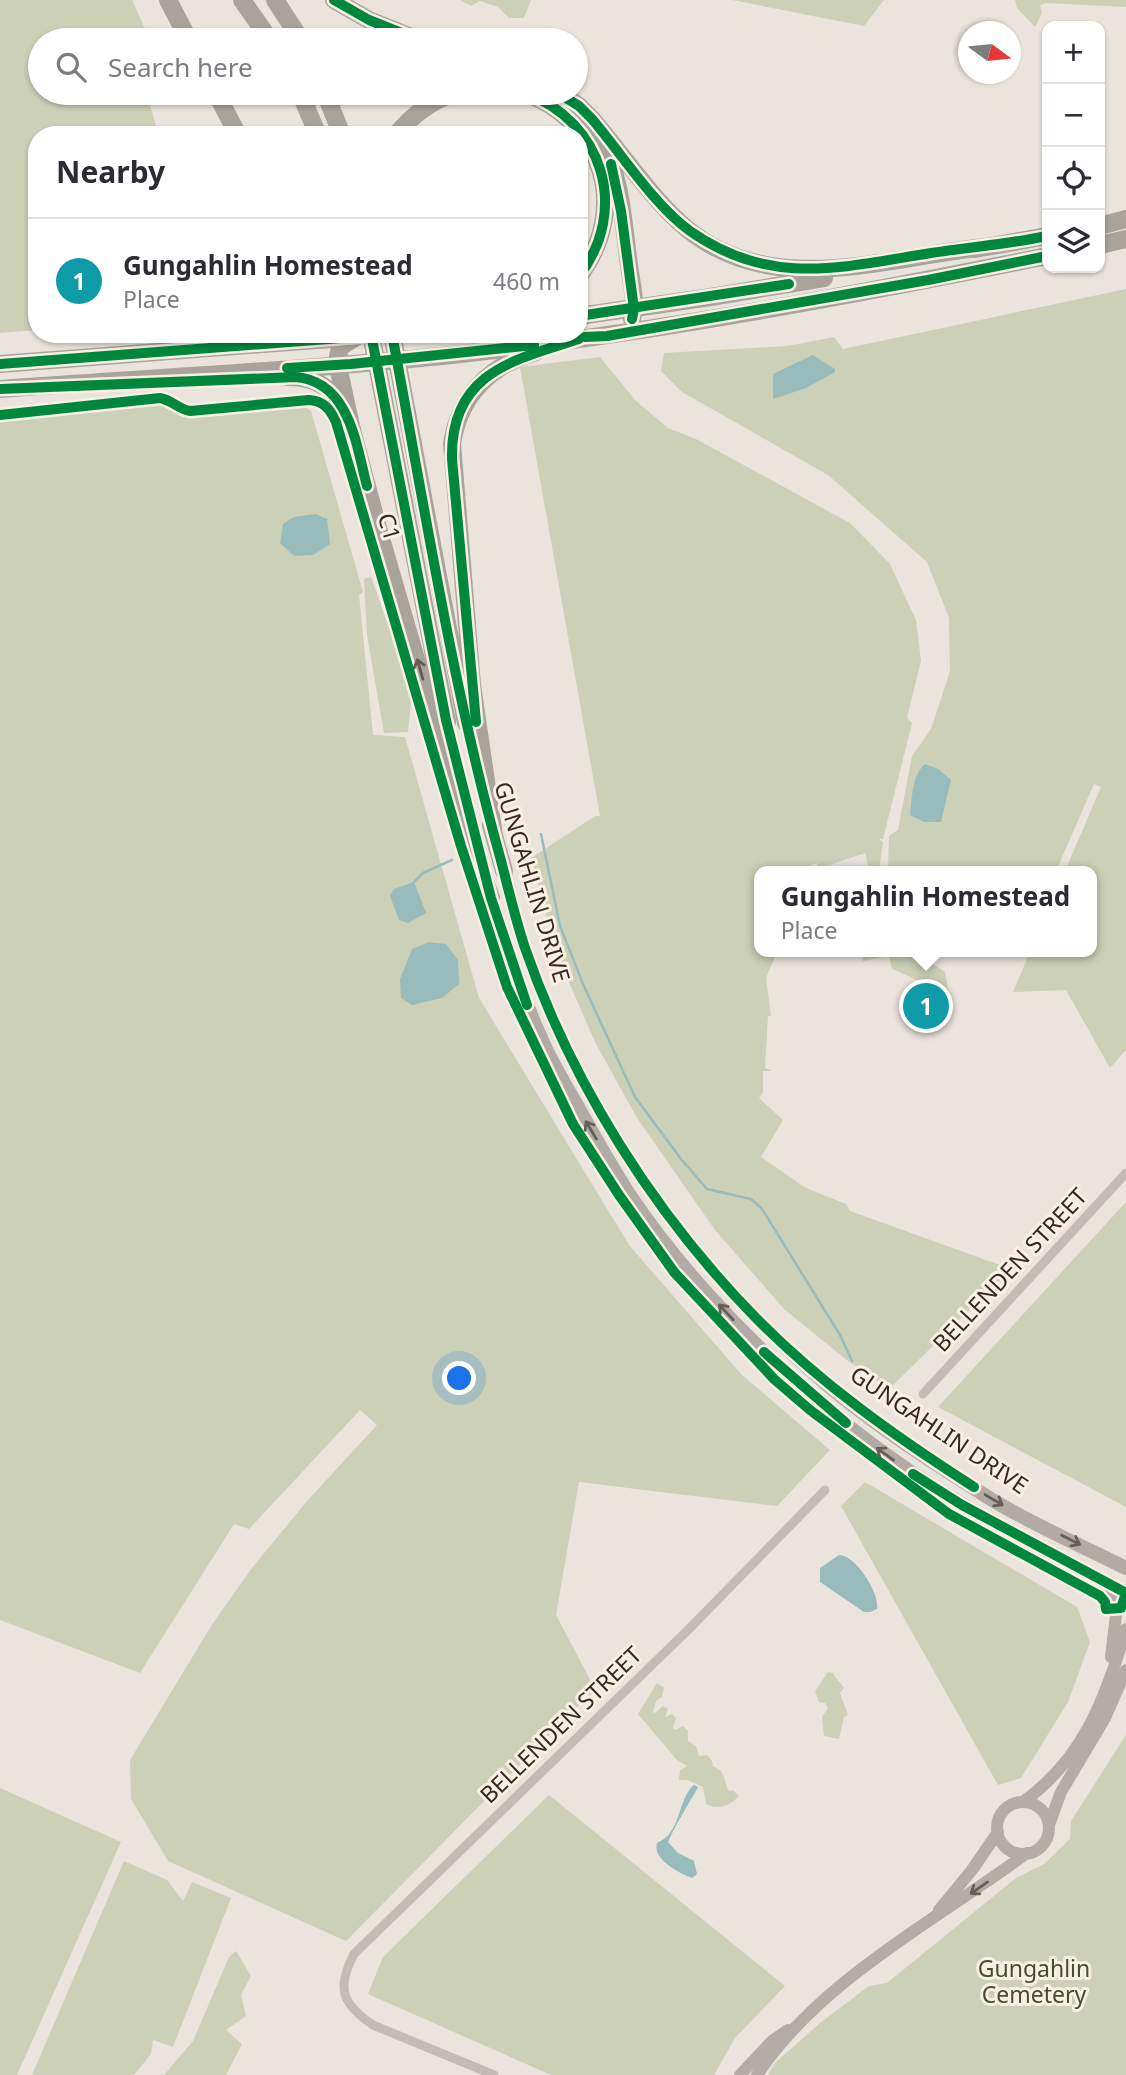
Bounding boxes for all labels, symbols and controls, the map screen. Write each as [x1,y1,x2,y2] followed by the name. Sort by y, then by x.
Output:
[958,21,1021,84] north arrow
[1042,21,1105,273] map controls
[1042,21,1105,84] button: +
[28,28,588,105] search box
[52,48,90,86] icon: search
[108,49,253,85] text: Search here
[1042,84,1105,147] button: −
[1042,147,1105,210] button: locate
[56,151,165,192] text: Nearby
[1042,210,1105,273] button: layers
[123,247,413,283] text: Gungahlin Homestead
[72,265,86,297] text: 1
[493,265,560,297] text: 460 m
[123,283,180,315] text: Place
[371,509,409,544] street label: C1
[412,659,425,681] one-way arrow
[487,777,579,986] street label: GUNGAHLIN DRIVE
[754,866,1097,957] popup
[781,878,1070,914] text: Gungahlin Homestead
[781,914,837,946] text: Place
[903,980,949,1032] pin: 1
[584,1120,598,1140] one-way arrow
[925,1180,1094,1358] street label: BELLENDEN STREET
[718,1304,735,1321] one-way arrow
[844,1358,1035,1501] street label: GUNGAHLIN DRIVE
[442,1361,476,1395] your location
[876,1446,895,1461] one-way arrow
[984,1494,1004,1508] one-way arrow
[1060,1534,1081,1548] one-way arrow
[472,1639,648,1810] street label: BELLENDEN STREET
[970,1881,989,1895] one-way arrow
[978,1952,1090,2010] park label: Gungahlin Cemetery

